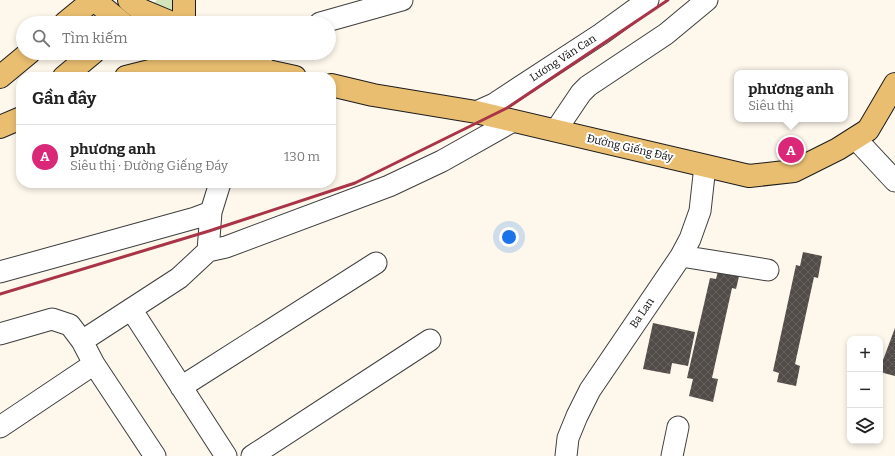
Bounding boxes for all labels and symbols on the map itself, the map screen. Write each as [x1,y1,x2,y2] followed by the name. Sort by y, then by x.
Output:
[527,32,599,84] street label: Lương Văn Can
[586,131,675,164] street label: Đường Giếng Đáy
[778,135,804,165] pin: A
[499,227,519,247] your location
[627,295,657,331] street label: Ba Lan

